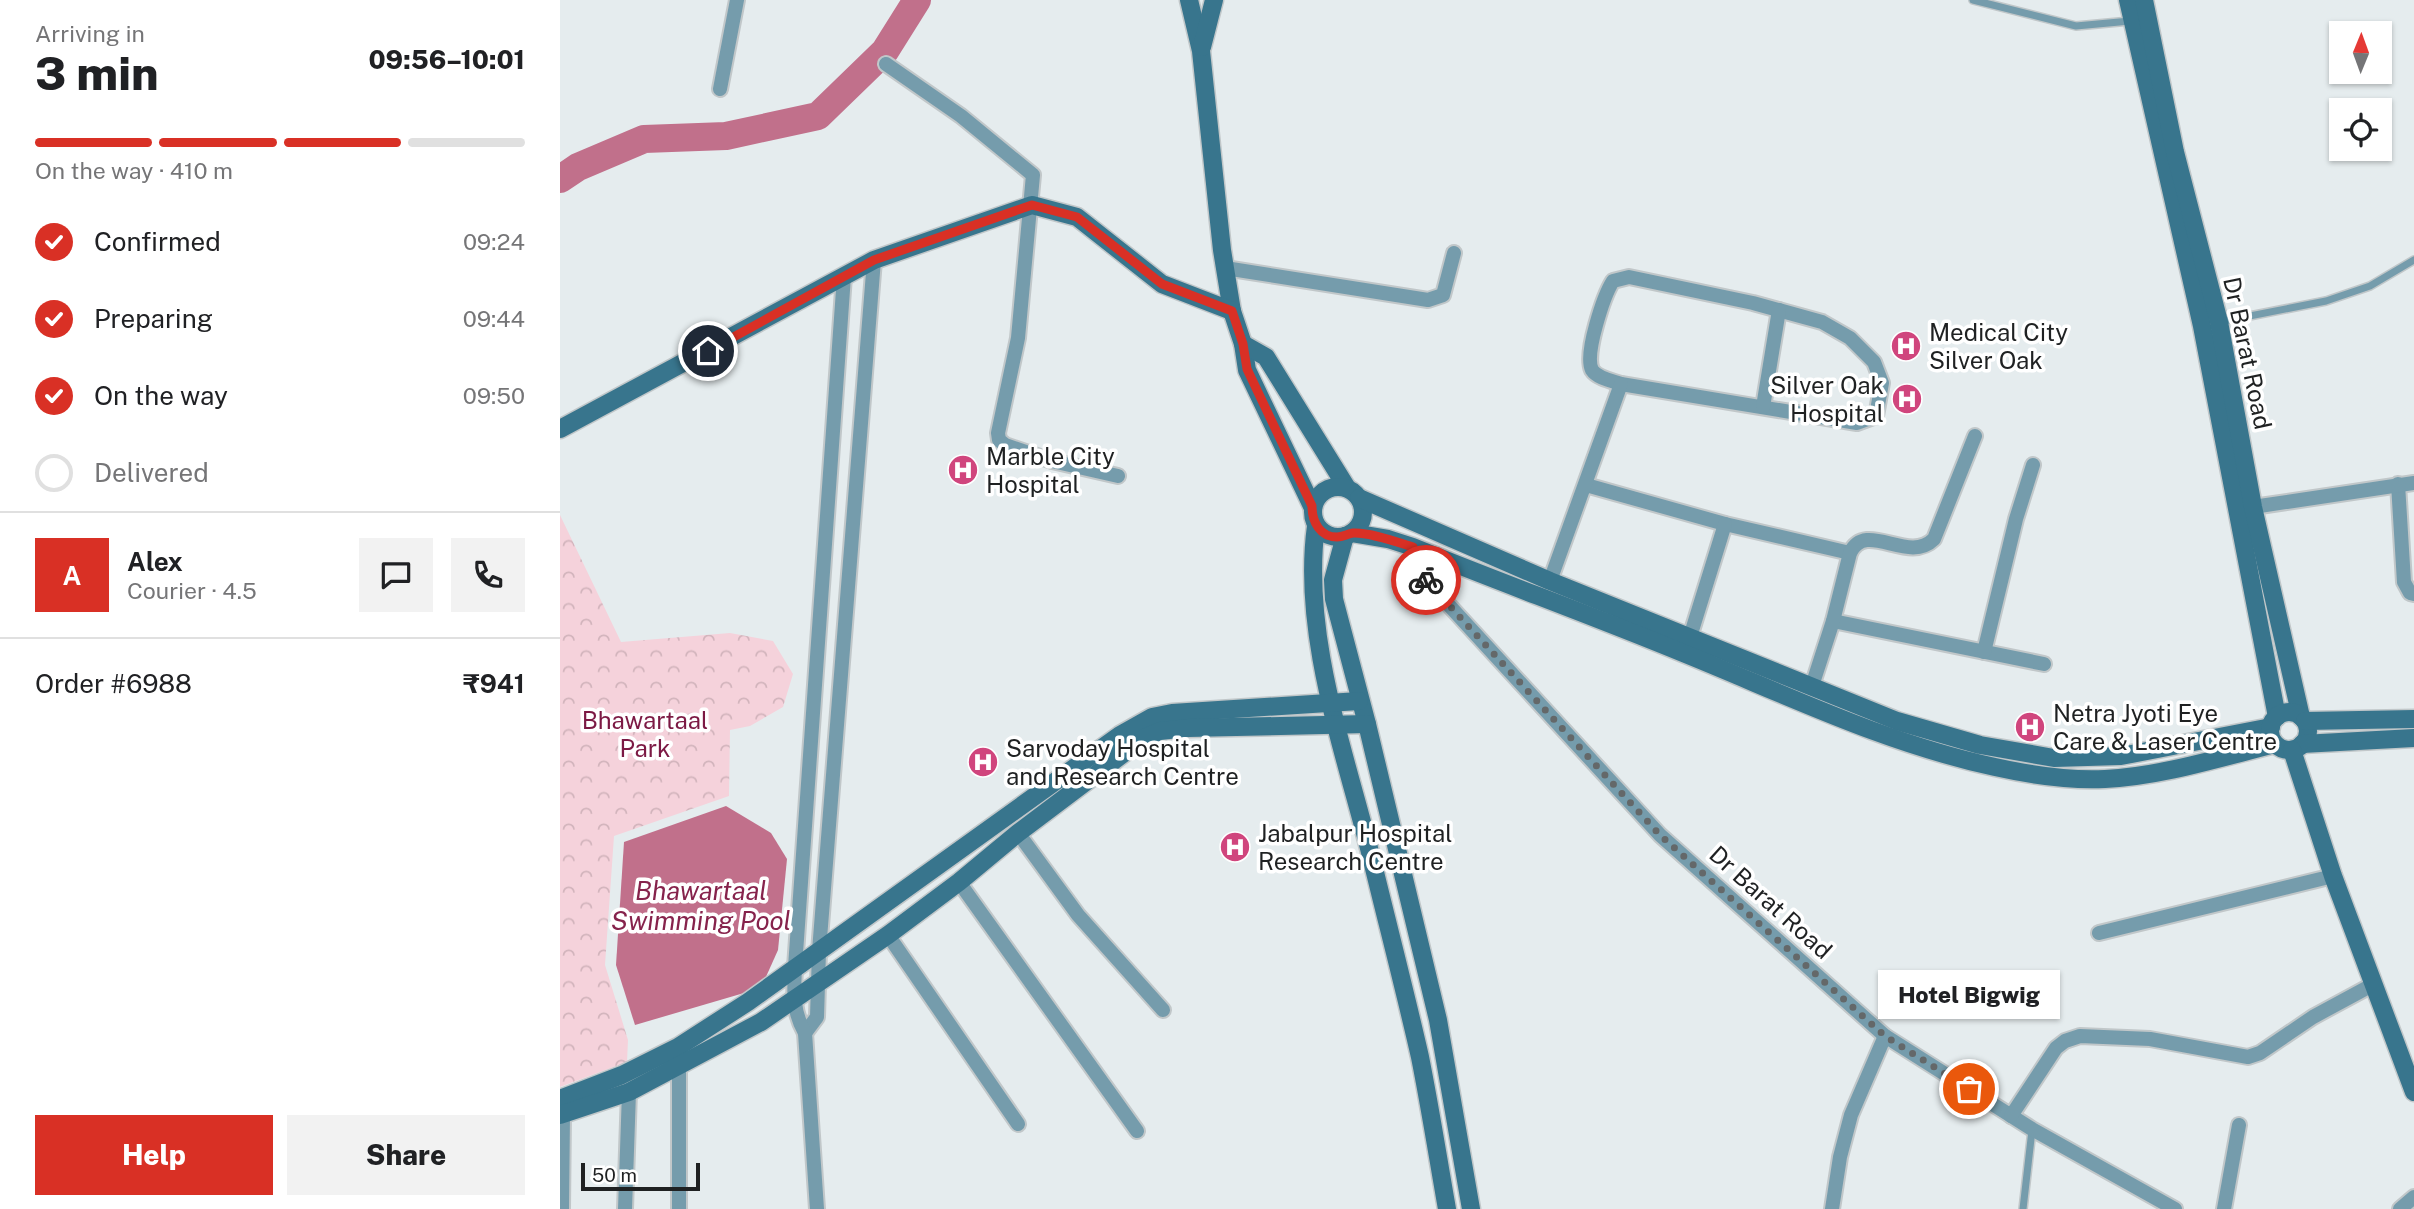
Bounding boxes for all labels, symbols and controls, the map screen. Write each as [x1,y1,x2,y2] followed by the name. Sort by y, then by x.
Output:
[35,20,145,47] text: Arriving in
[2329,21,2392,84] north arrow
[2329,21,2392,161] map controls
[369,44,525,75] text: 09:56–10:01
[35,46,159,100] text: 3 min
[2329,98,2392,161] button: locate
[35,157,233,184] text: On the way · 410 m
[35,223,73,261] icon: check
[94,226,221,257] text: Confirmed
[463,228,525,255] text: 09:24
[2218,274,2278,432] street label: Dr Barat Road
[35,300,73,338] icon: check
[94,303,213,334] text: Preparing
[463,305,525,332] text: 09:44
[1929,318,2068,374] place label: Medical City Silver Oak
[678,321,738,381] pin
[1889,329,1923,363] hospital icon: Medical City Silver Oak
[689,332,727,370] icon: home
[1770,371,1884,427] place label: Silver Oak Hospital
[35,377,73,415] icon: check
[94,380,228,411] text: On the way
[463,382,525,409] text: 09:50
[1890,382,1924,416] hospital icon: Silver Oak Hospital
[986,442,1115,498] place label: Marble City Hospital
[946,453,980,487] hospital icon: Marble City Hospital
[94,457,209,488] text: Delivered
[359,538,433,612] button: chat
[451,538,525,612] button: phone
[1391,545,1461,615] courier
[127,546,183,577] text: Alex
[63,560,81,591] text: A
[1407,561,1445,599] icon: bike
[127,577,257,604] text: Courier · 4.5
[35,668,192,699] text: Order #6988
[463,668,525,699] text: ₹941
[2053,699,2277,755] place label: Netra Jyoti Eye Care & Laser Centre
[582,706,708,762] park label: Bhawartaal Park
[2013,710,2047,744] hospital icon: Netra Jyoti Eye Care & Laser Centre
[1006,734,1239,790] place label: Sarvoday Hospital and Research Centre
[966,745,1000,779] hospital icon: Sarvoday Hospital and Research Centre
[1258,819,1453,875] place label: Jabalpur Hospital Research Centre
[1218,830,1252,864] hospital icon: Jabalpur Hospital Research Centre
[1704,840,1838,964] street label: Dr Barat Road
[611,875,791,936] water label: Bhawartaal Swimming Pool
[1878,970,2060,1019] callout: Hotel Bigwig
[1898,981,2040,1008] text: Hotel Bigwig
[1939,1059,1999,1119] pin
[1950,1070,1988,1108] icon: bag
[35,1115,273,1195] button: Help
[287,1115,525,1195] button: Share
[581,1160,700,1192] scale bar
[592,1164,637,1186] text: 50 m

